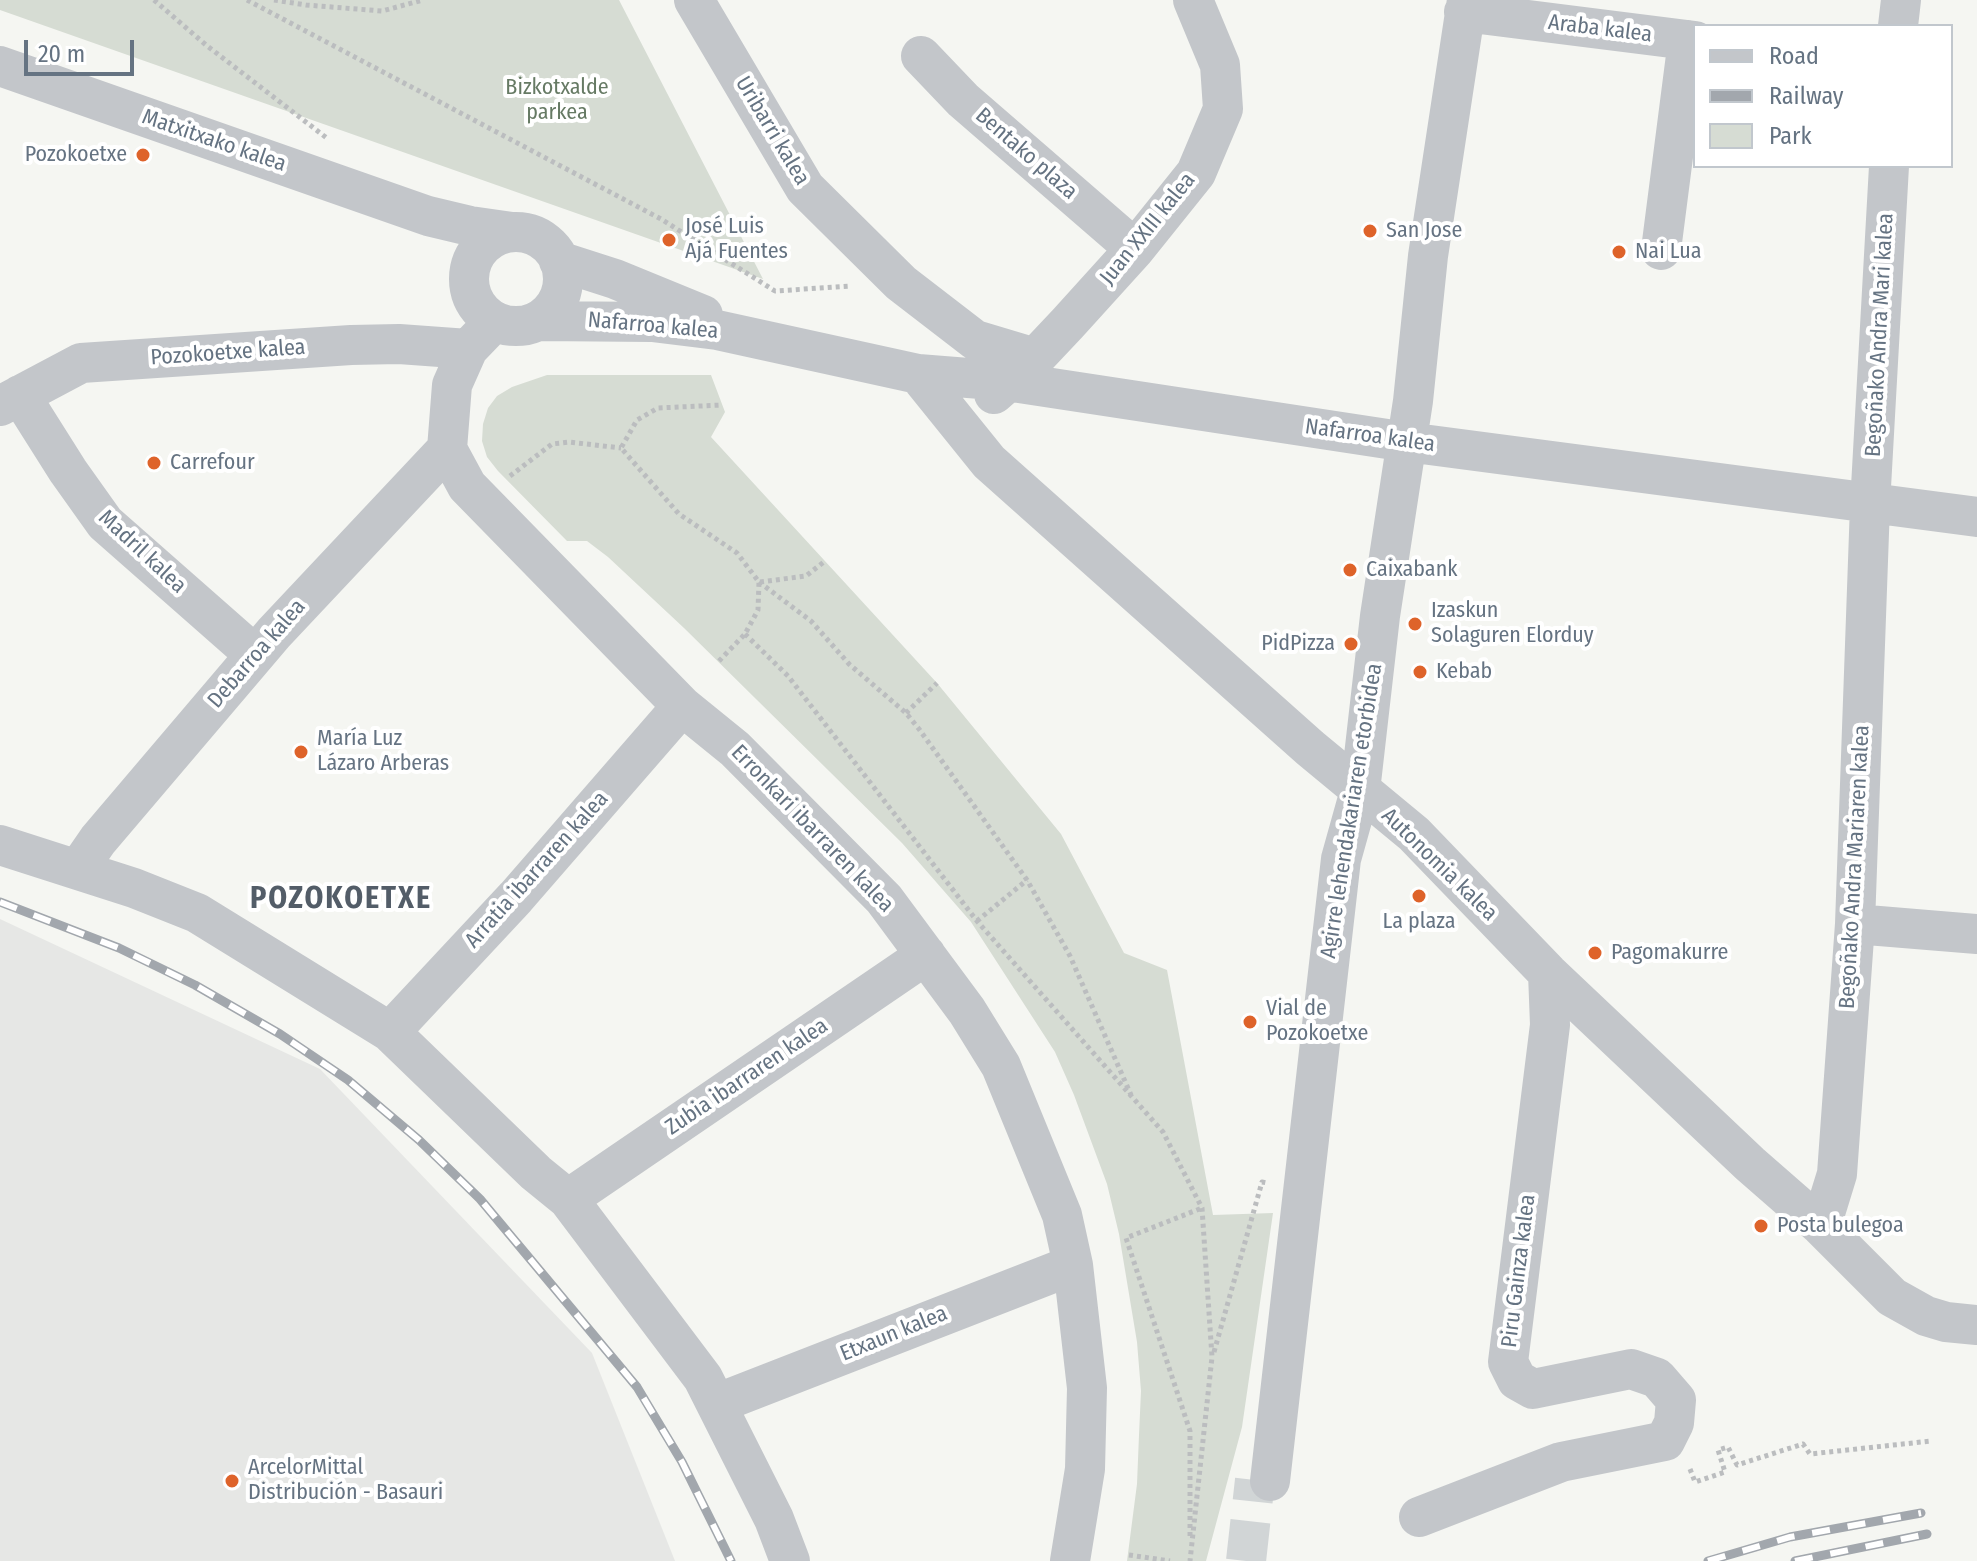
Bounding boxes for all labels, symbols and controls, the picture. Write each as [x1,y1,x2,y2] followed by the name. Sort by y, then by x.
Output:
[1547,10,1653,48] street label: Araba kalea
[28,24,138,74] scale bar
[1693,24,1953,168] legend
[38,40,85,68] text: 20 m
[1769,42,1819,70] text: Road
[729,72,815,190] street label: Uribarri kalea
[505,75,609,126] park label: Bizkotxalde parkea
[1769,82,1844,110] text: Railway
[970,103,1082,205] street label: Bentako plaza
[139,104,289,178] street label: Matxitxako kalea
[1769,122,1812,150] text: Park
[25,142,127,168] place label: Pozokoetxe
[134,146,152,164] marker: Pozokoetxe
[1095,168,1201,290] street label: Juan XXIII kalea
[1860,212,1900,458] street label: Begoñako Andra Mari kalea
[685,214,788,266] place label: José Luis Ajá Fuentes
[1386,218,1462,244] place label: San Jose
[1361,222,1379,240] marker: San Jose
[660,231,678,249] marker: José Luis Ajá Fuentes
[1635,239,1702,265] place label: Nai Lua
[1610,243,1628,261] marker: Nai Lua
[587,307,719,345] street label: Nafarroa kalea
[150,334,306,372] street label: Pozokoetxe kalea
[1303,414,1437,458] street label: Nafarroa kalea
[170,450,255,476] place label: Carrefour
[145,454,163,472] marker: Carrefour
[93,505,191,599] street label: Madril kalea
[1366,557,1457,583] place label: Caixabank
[1341,561,1359,579] marker: Caixabank
[203,594,311,714] street label: Debarroa kalea
[1431,598,1594,650] place label: Izaskun Solaguren Elorduy
[1406,615,1424,633] marker: Izaskun Solaguren Elorduy
[1261,631,1335,657] place label: PidPizza
[1342,635,1360,653] marker: PidPizza
[1436,659,1492,685] place label: Kebab
[1316,662,1388,960] street label: Agirre lehendakariaren etorbidea
[1411,663,1429,681] marker: Kebab
[1834,724,1876,1010] street label: Begoñako Andra Mariaren kalea
[317,726,449,778] place label: María Luz Lázaro Arberas
[725,740,899,918] street label: Erronkari ibarraren kalea
[292,743,310,761] marker: María Luz Lázaro Arberas
[460,786,614,954] street label: Arratia ibarraren kalea
[1376,803,1502,927] street label: Autonomia kalea
[250,882,432,918] district label: POZOKOETXE
[1410,887,1428,905] marker: La plaza
[1383,909,1455,935] place label: La plaza
[1611,940,1728,966] place label: Pagomakurre
[1586,944,1604,962] marker: Pagomakurre
[1266,996,1368,1048] place label: Vial de Pozokoetxe
[661,1013,833,1141] street label: Zubia ibarraren kalea
[1241,1013,1259,1031] marker: Vial de Pozokoetxe
[1497,1193,1541,1349] street label: Piru Gainza kalea
[1777,1213,1904,1239] place label: Posta bulegoa
[1752,1217,1770,1235] marker: Posta bulegoa
[837,1301,951,1367] street label: Etxaun kalea
[248,1455,443,1506] place label: ArcelorMittal Distribución - Basauri
[223,1472,241,1490] marker: ArcelorMittal Distribución - Basauri

